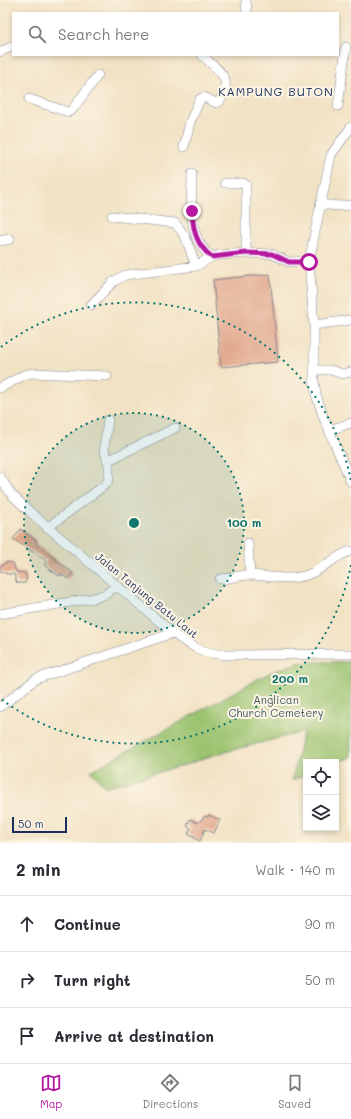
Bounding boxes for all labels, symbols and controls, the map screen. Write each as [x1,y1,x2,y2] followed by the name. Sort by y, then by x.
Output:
[12,12,339,56] search box
[26,23,48,45] icon: search
[58,24,149,44] text: Search here
[218,83,334,99] district label: KAMPUNG BUTON
[183,202,201,220] route end
[300,253,318,271] route start
[227,514,261,530] text: 100 m
[127,516,141,530] centre of rings
[92,549,202,641] street label: Jalan Tanjung Batu Laut
[272,670,308,686] text: 200 m
[229,692,324,720] park label: Anglican Church Cemetery
[303,759,339,831] map controls
[303,759,339,795] button: locate
[303,795,339,831] button: layers
[12,815,67,834] scale bar
[18,816,44,831] text: 50 m
[16,858,61,880] text: 2 min
[255,861,335,878] text: Walk · 140 m
[16,913,38,935] icon: ahead
[54,914,121,934] text: Continue
[305,915,335,932] text: 90 m
[16,969,38,991] icon: right
[54,970,131,990] text: Turn right
[305,971,335,988] text: 50 m
[16,1025,38,1047] icon: arrive
[54,1026,214,1046] text: Arrive at destination
[40,1072,62,1111] tab: Map
[142,1072,198,1111] tab: Directions
[278,1072,311,1111] tab: Saved

